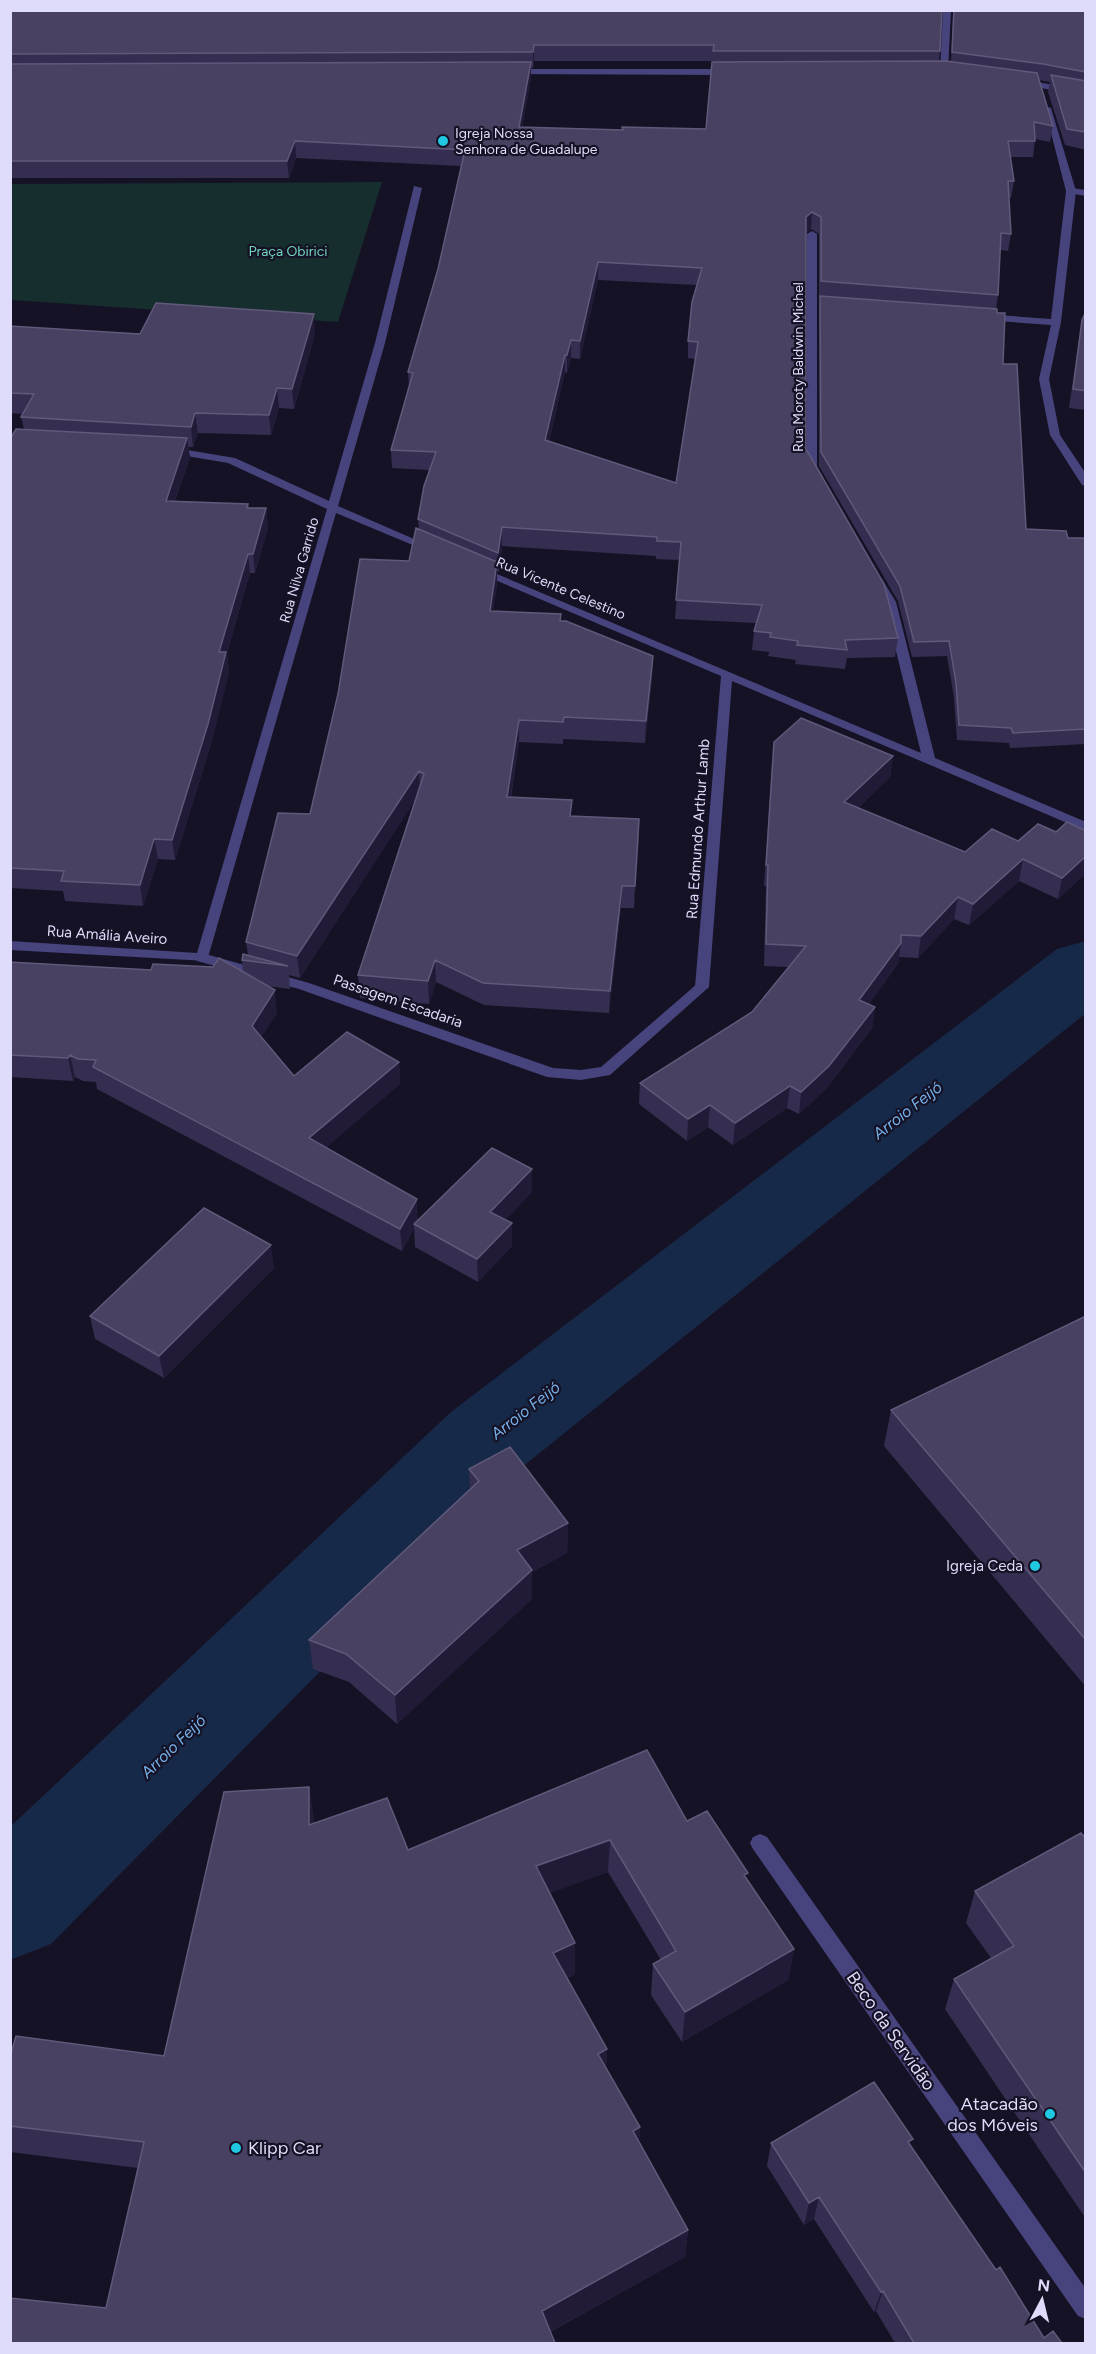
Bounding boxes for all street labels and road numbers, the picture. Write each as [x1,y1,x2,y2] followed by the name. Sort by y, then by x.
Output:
[790,282,807,452] street label: Rua Moroty Baldwin Michel
[276,515,323,625] street label: Rua Nilva Garrido
[494,553,628,623] street label: Rua Vicente Celestino
[683,738,713,920] street label: Rua Edmundo Arthur Lamb
[46,922,168,948] street label: Rua Amália Aveiro
[331,970,465,1032] street label: Passagem Escadaria
[842,1967,940,2095] street label: Beco da Servidão

